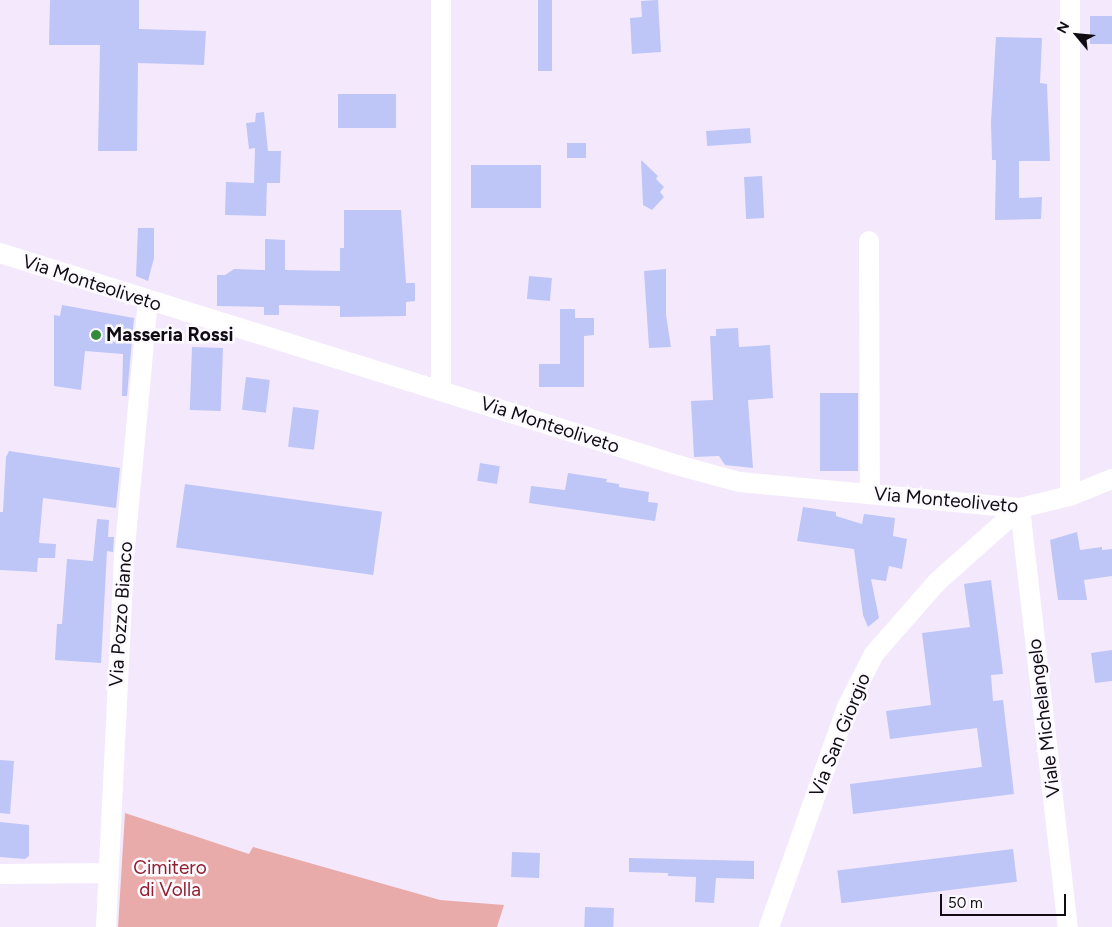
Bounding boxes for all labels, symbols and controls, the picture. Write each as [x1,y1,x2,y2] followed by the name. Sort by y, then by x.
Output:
[1052,10,1102,60] north arrow
[1053,19,1073,37] text: N
[20,250,164,316] street label: Via Monteoliveto
[106,324,233,346] place label: Masseria Rossi
[90,329,102,341] marker: Masseria Rossi
[478,392,622,458] street label: Via Monteoliveto
[873,482,1019,518] street label: Via Monteoliveto
[105,540,137,688] street label: Via Pozzo Bianco
[1023,637,1065,799] street label: Viale Michelangelo
[805,670,875,800] street label: Via San Giorgio
[133,857,207,901] park label: Cimitero di Volla
[942,884,1068,916] scale bar
[948,894,983,912] text: 50 m

